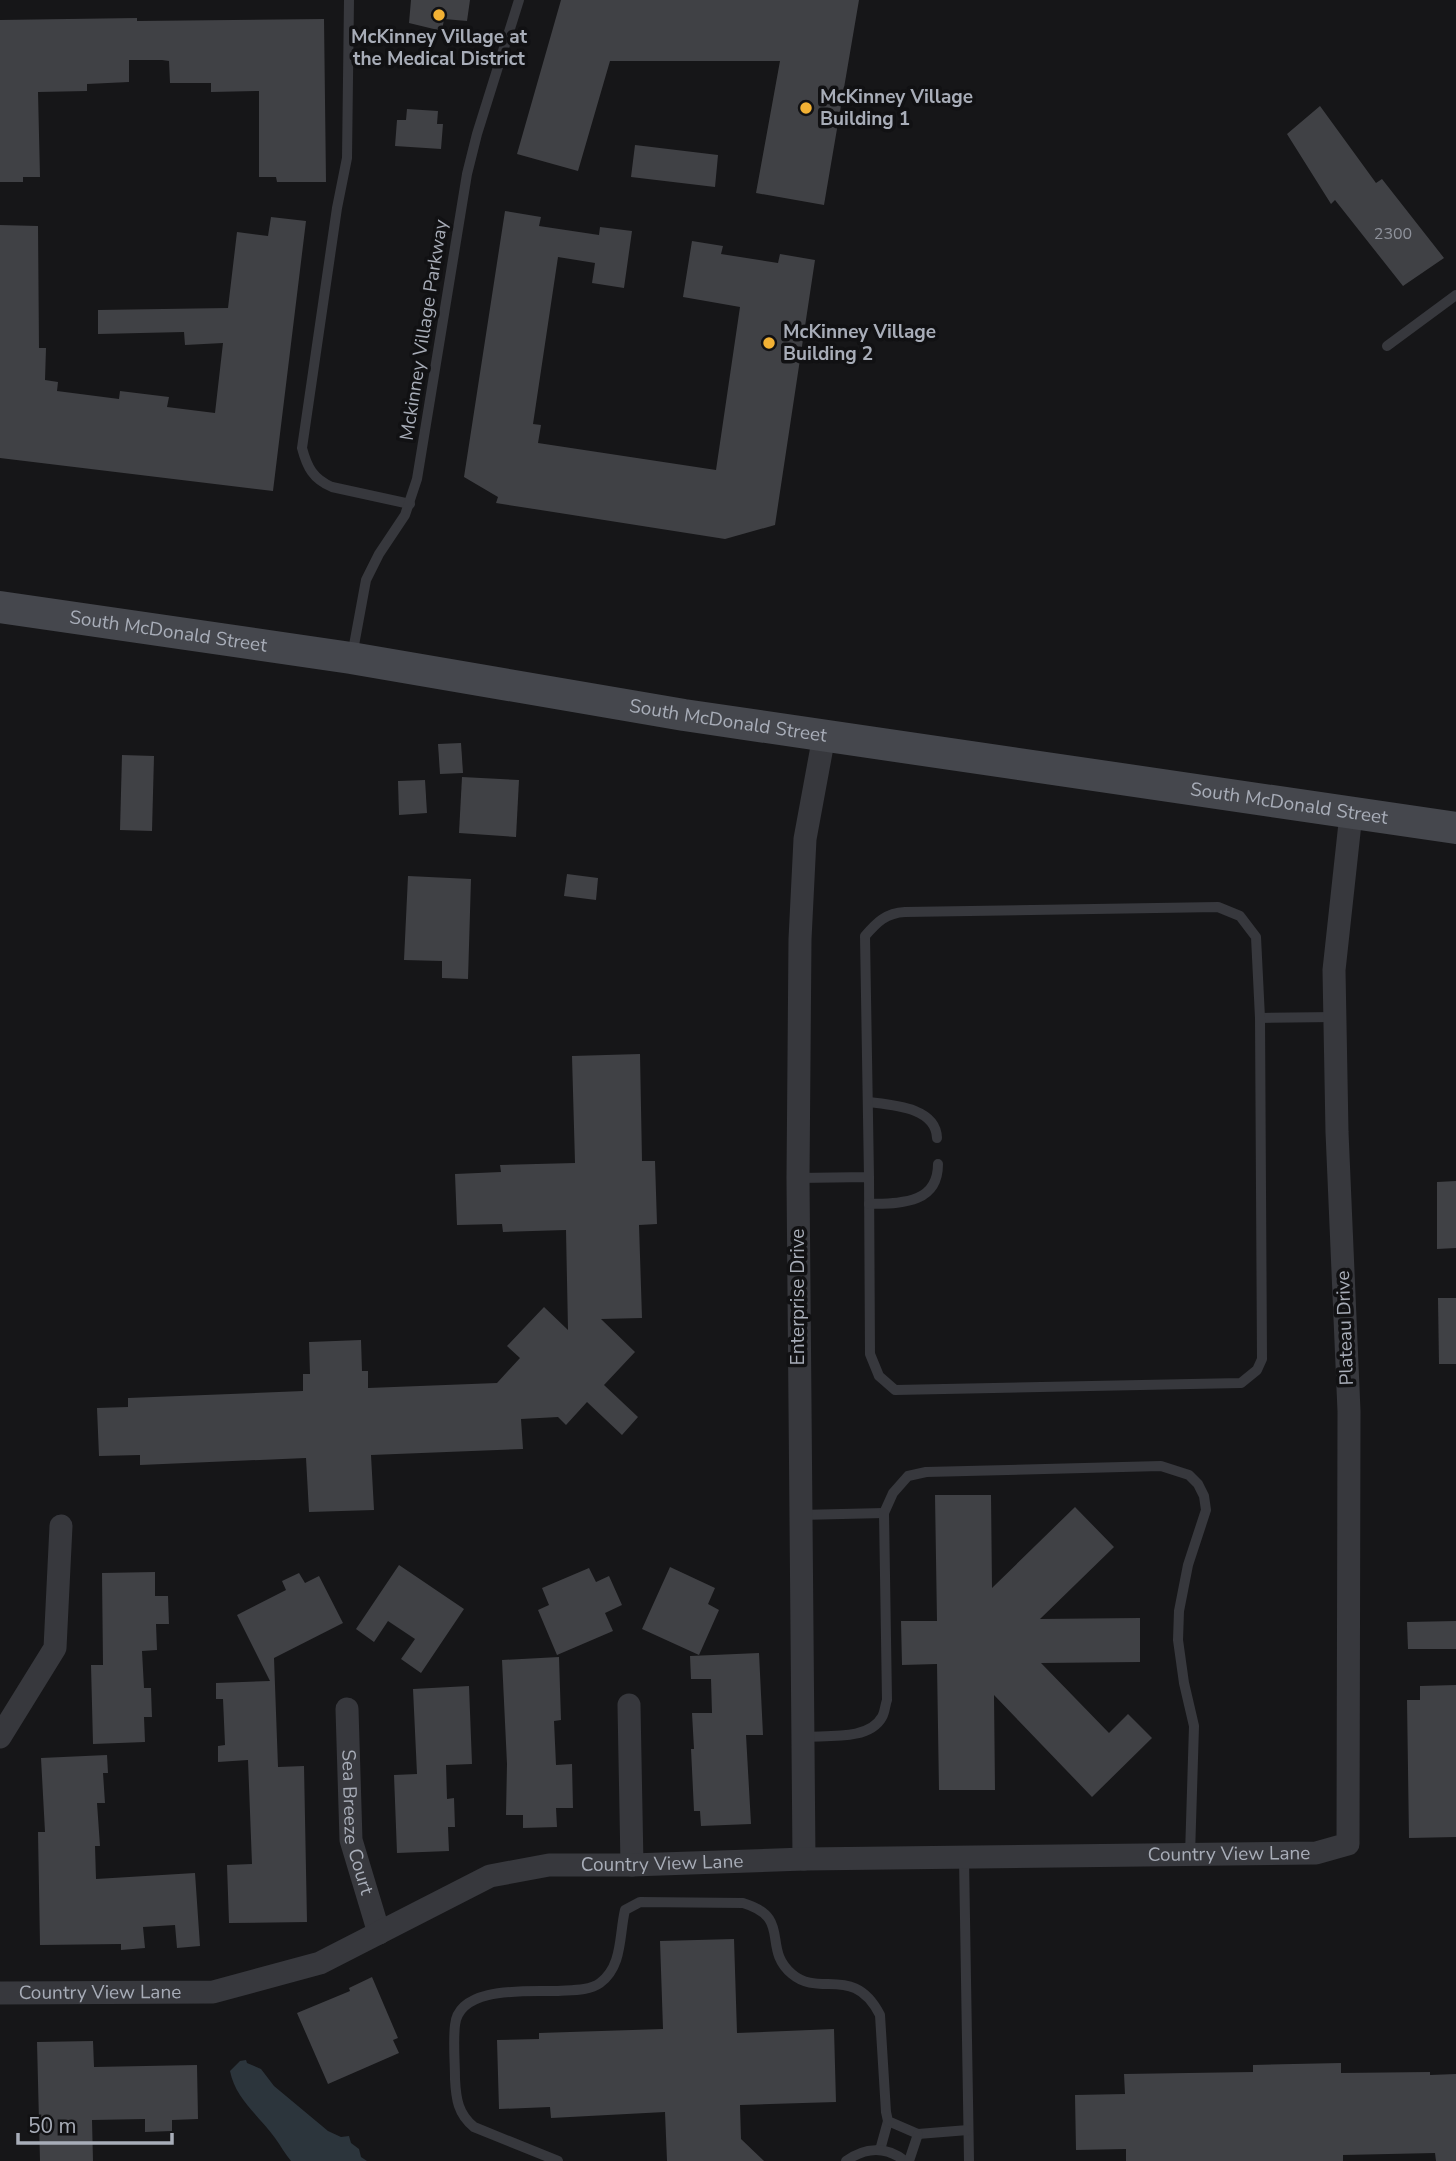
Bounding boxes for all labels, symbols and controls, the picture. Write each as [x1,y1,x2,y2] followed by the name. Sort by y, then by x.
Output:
[431,7,447,23] marker: McKinney Village at the Medical District
[351,24,528,72] place label: McKinney Village at the Medical District
[820,84,973,132] place label: McKinney Village Building 1
[798,100,814,116] marker: McKinney Village Building 1
[394,217,454,442] street label: Mckinney Village Parkway
[1374,223,1412,245] house number: 2300
[783,319,936,367] place label: McKinney Village Building 2
[761,335,777,351] marker: McKinney Village Building 2
[68,604,269,659] street label: South McDonald Street
[627,693,829,749] street label: South McDonald Street
[1189,776,1390,831] street label: South McDonald Street
[785,1229,811,1365] street label: Enterprise Drive
[1330,1270,1360,1386] street label: Plateau Drive
[335,1749,380,1898] street label: Sea Breeze Court
[1148,1840,1310,1868] street label: Country View Lane
[581,1848,744,1878] street label: Country View Lane
[19,1979,181,2006] street label: Country View Lane
[18,2102,172,2146] scale bar
[28,2112,77,2140] text: 50 m

